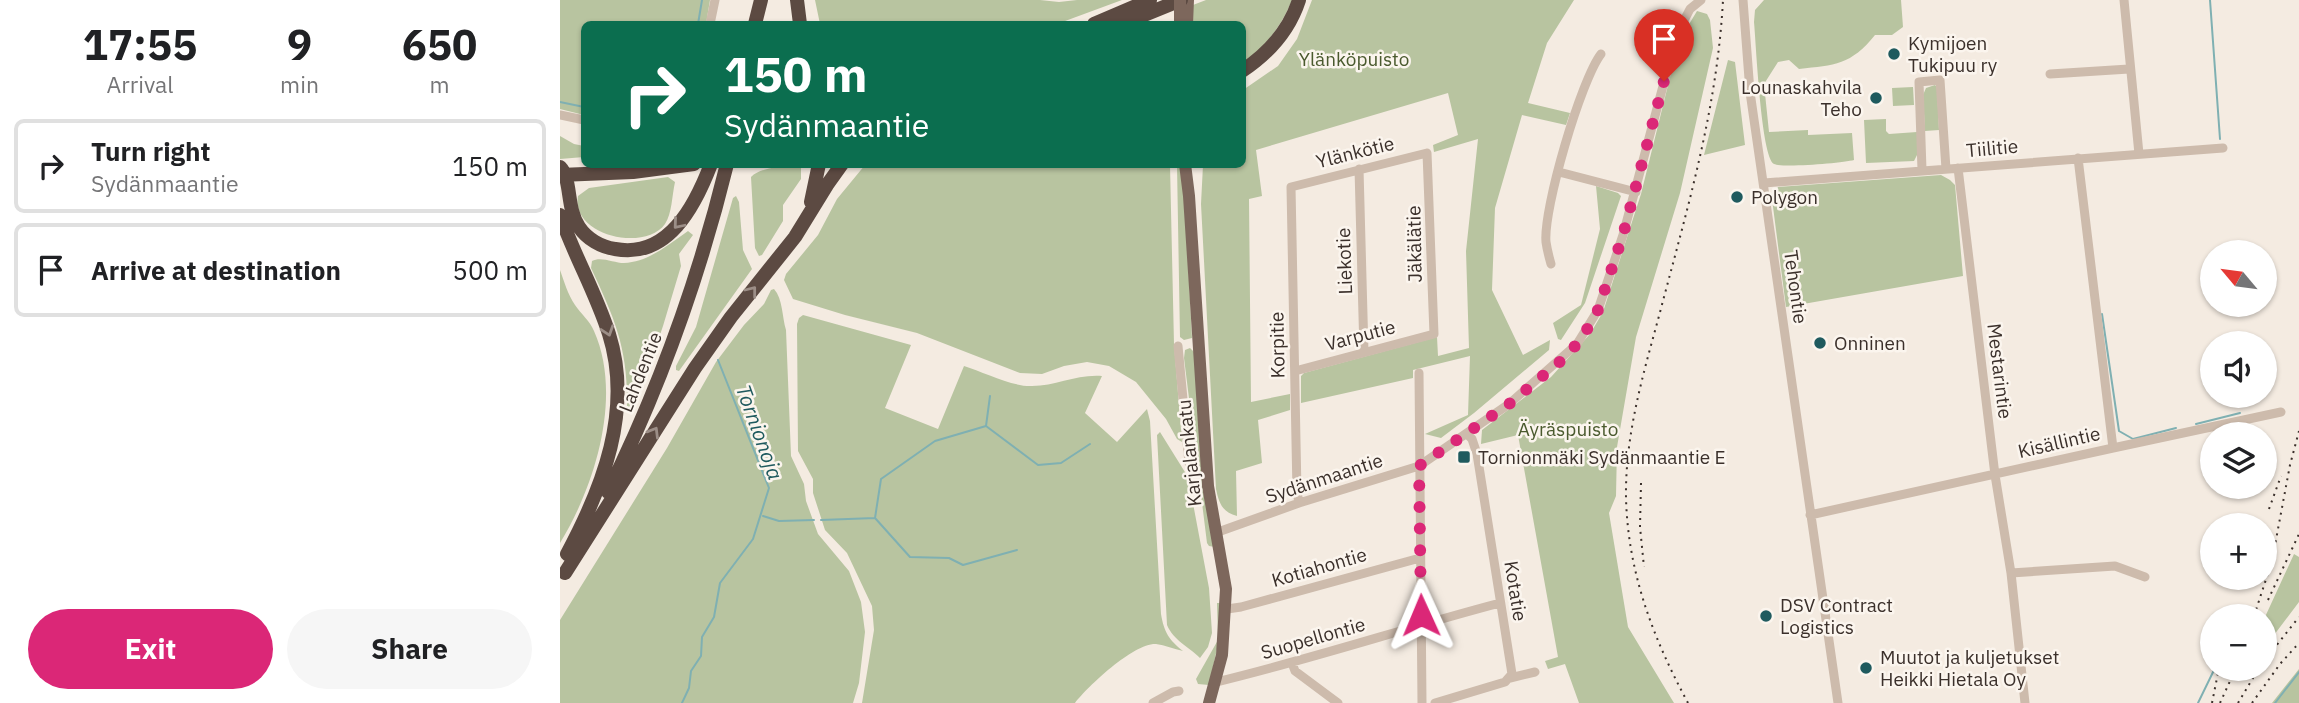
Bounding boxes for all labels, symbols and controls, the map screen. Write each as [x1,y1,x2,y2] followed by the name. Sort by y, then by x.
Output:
[1634,9,1694,81] pin
[83,17,197,72] text: 17:55
[287,17,312,72] text: 9
[402,17,477,72] text: 650
[1645,20,1683,58] icon: arrive
[1908,31,1998,77] place label: Kymijoen Tukipuu ry
[724,42,868,105] text: 150 m
[1886,46,1902,62] marker: Kymijoen Tukipuu ry
[1299,47,1409,71] park label: Ylänköpuisto
[609,49,700,140] icon: right
[107,69,174,99] text: Arrival
[280,69,319,99] text: min
[429,69,450,99] text: m
[1741,75,1862,121] place label: Lounaskahvila Teho
[1868,90,1884,106] marker: Lounaskahvila Teho
[724,104,929,146] text: Sydänmaantie
[1313,131,1397,173] street label: Ylänkötie
[91,134,210,168] text: Turn right
[1965,134,2019,162] street label: Tiilitie
[32,147,70,185] icon: right
[452,149,528,183] text: 150 m
[91,168,239,198] text: Sydänmaantie
[1751,185,1818,209] place label: Polygon
[1729,189,1745,205] marker: Polygon
[1401,205,1427,283] street label: Jäkälätie
[674,215,686,228] one-way arrow
[1331,227,1357,295] street label: Liekotie
[2200,240,2277,317] north arrow
[2200,240,2277,681] map controls
[1779,249,1813,325] street label: Tehontie
[32,251,70,289] icon: arrive
[91,253,341,287] text: Arrive at destination
[452,253,528,287] text: 500 m
[743,287,756,299] one-way arrow
[1264,311,1290,379] street label: Korpitie
[1322,314,1398,356] street label: Varputie
[1982,322,2018,420] street label: Mestarintie
[599,324,614,336] one-way arrow
[613,328,667,416] street label: Lahdentie
[1834,331,1906,355] place label: Onninen
[2200,331,2277,408] button: sound
[1812,335,1828,351] marker: Onninen
[730,380,790,484] water label: Tornionoja
[1171,398,1207,508] street label: Karjalankatu
[1518,417,1618,441] park label: Äyräspuisto
[2015,421,2103,463] street label: Kisällintie
[2200,422,2277,499] button: layers
[646,427,659,440] one-way arrow
[1478,445,1726,469] place label: Tornionmäki Sydänmaantie E
[1262,448,1386,508] street label: Sydänmaantie
[1456,449,1472,465] marker: Tornionmäki Sydänmaantie E
[2200,513,2277,590] button: +
[1269,542,1369,592] street label: Kotiahontie
[1499,559,1533,623] street label: Kotatie
[1384,578,1458,652] position arrow
[1780,593,1893,639] place label: DSV Contract Logistics
[2200,604,2277,681] button: −
[1758,608,1774,624] marker: DSV Contract Logistics
[28,609,273,689] button: Exit
[287,609,532,689] button: Share
[1258,612,1368,664] street label: Suopellontie
[1880,645,2059,691] place label: Muutot ja kuljetukset Heikki Hietala Oy
[1858,660,1874,676] marker: Muutot ja kuljetukset Heikki Hietala Oy

